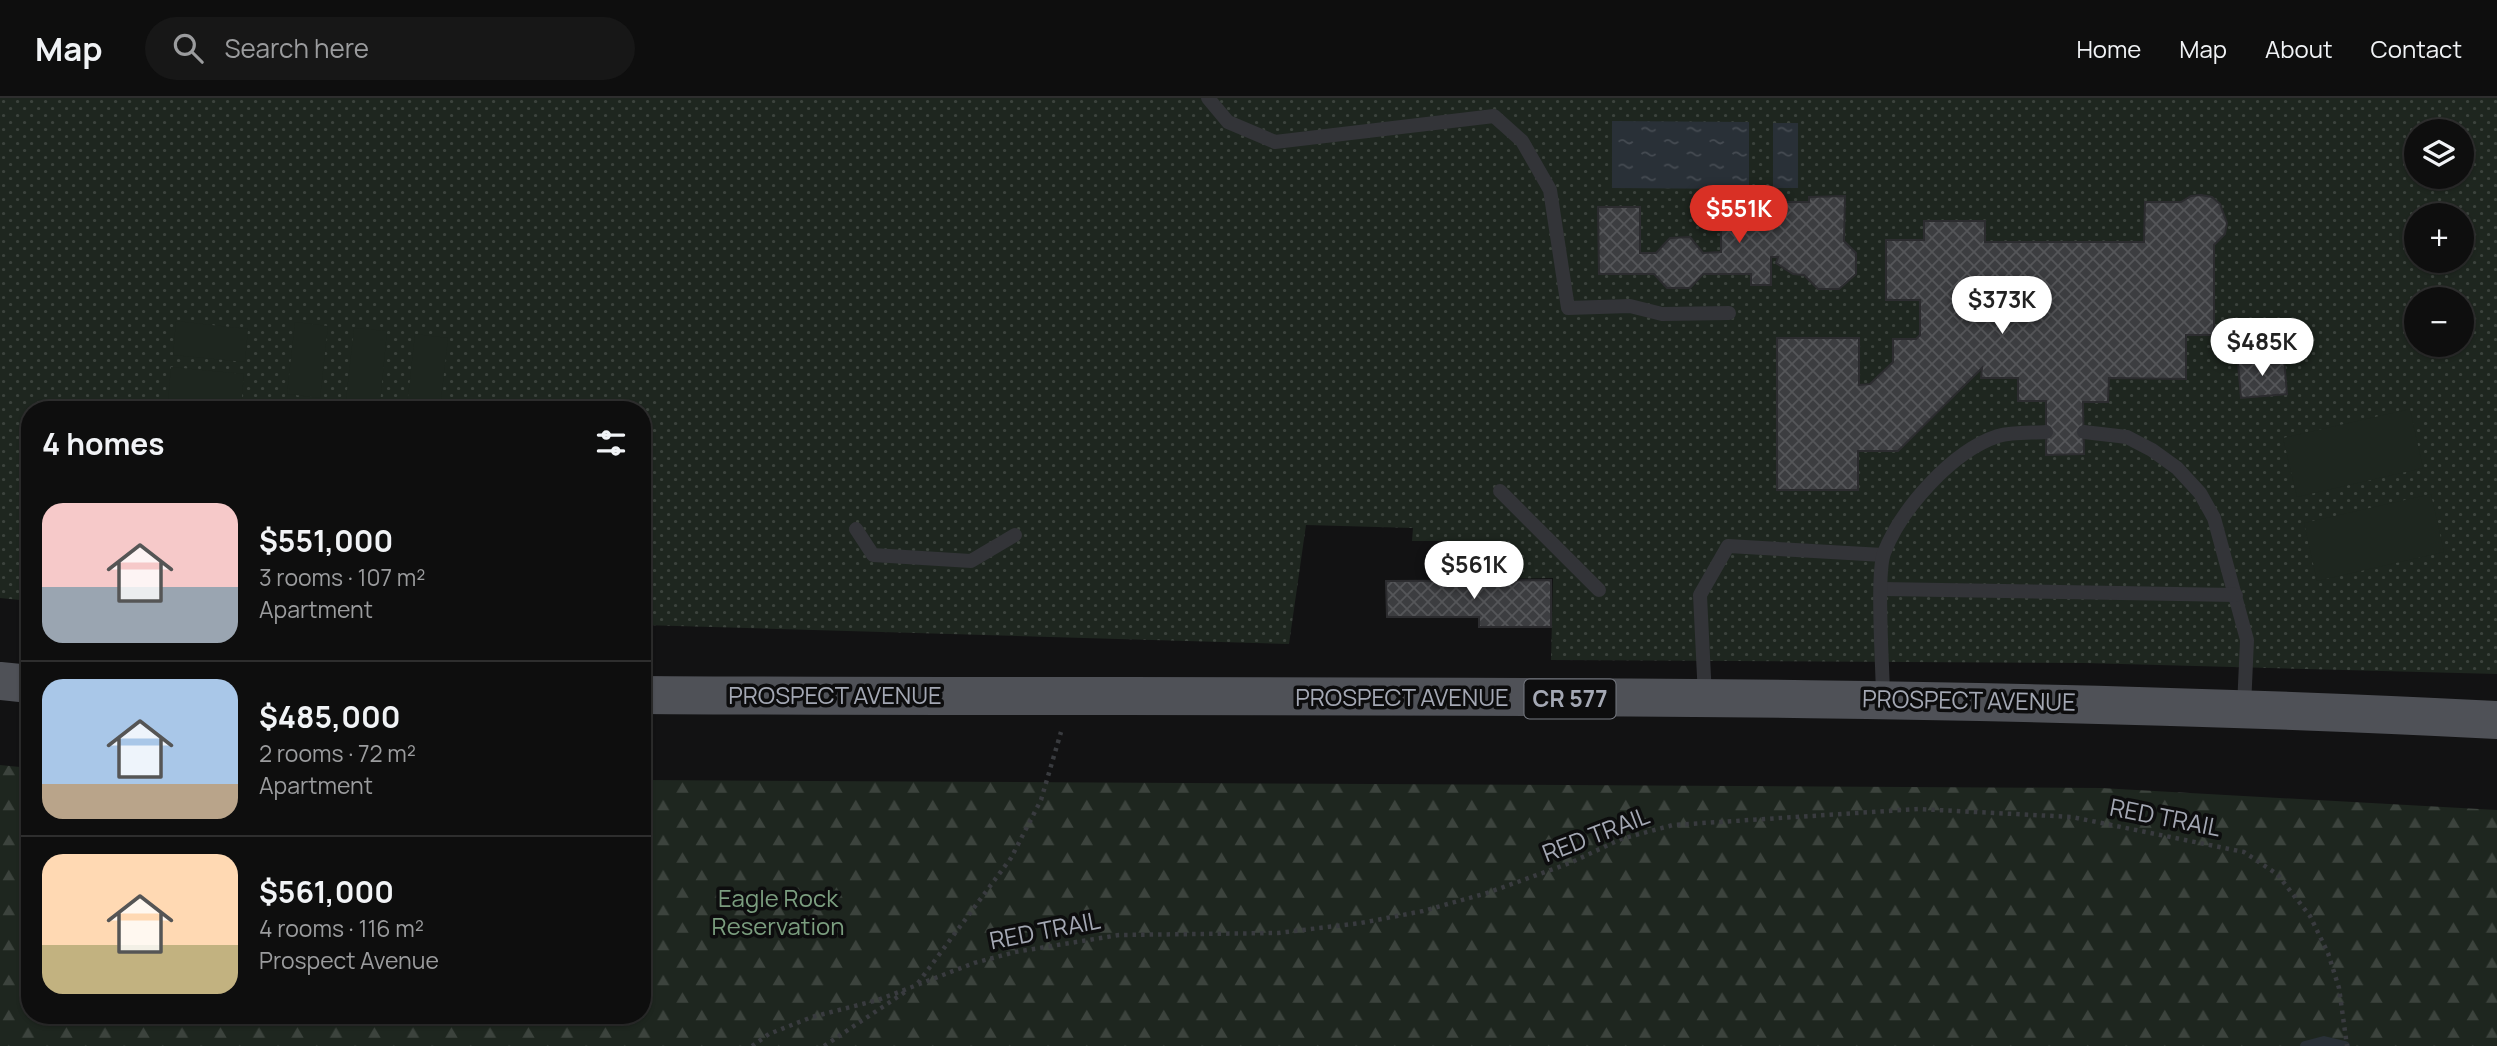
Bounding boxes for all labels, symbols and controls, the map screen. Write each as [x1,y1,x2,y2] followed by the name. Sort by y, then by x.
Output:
[145,17,635,80] search box
[35,26,103,71] text: Map
[169,29,207,67] icon: search
[225,30,369,66] text: Search here
[2076,32,2141,65] text: Home
[2179,32,2227,65] text: Map
[2265,32,2333,65] text: About
[2371,32,2462,65] text: Contact
[2404,119,2474,357] map controls
[2404,119,2474,189] button: layers
[1690,186,1788,245] pin: $551K
[1706,192,1772,224] text: $551K
[2404,203,2474,273] button: +
[1953,276,2051,336] pin: $373K
[1968,283,2036,315] text: $373K
[2404,287,2474,357] button: −
[2213,318,2311,378] pin: $485K
[2227,325,2297,357] text: $485K
[42,423,165,464] text: 4 homes
[592,424,630,462] icon: filters
[259,520,393,561] text: $551,000
[98,531,182,615] icon: home
[1425,542,1523,601] pin: $561K
[1441,548,1507,580] text: $561K
[259,561,425,593] text: 3 rooms · 107 m²
[259,593,373,625] text: Apartment
[728,678,942,711] street label: PROSPECT AVENUE
[1295,680,1509,713] street label: PROSPECT AVENUE
[1524,680,1616,719] road number: CR 577
[1862,681,2076,718] street label: PROSPECT AVENUE
[259,696,400,737] text: $485,000
[98,707,182,791] icon: home
[259,737,416,769] text: 2 rooms · 72 m²
[259,769,373,801] text: Apartment
[2107,790,2224,843] street label: RED TRAIL
[1537,798,1654,869] street label: RED TRAIL
[259,871,394,912] text: $561,000
[712,881,844,942] park label: Eagle Rock Reservation
[98,882,182,966] icon: home
[986,903,1103,956] street label: RED TRAIL
[259,912,424,944] text: 4 rooms · 116 m²
[259,944,439,976] text: Prospect Avenue

